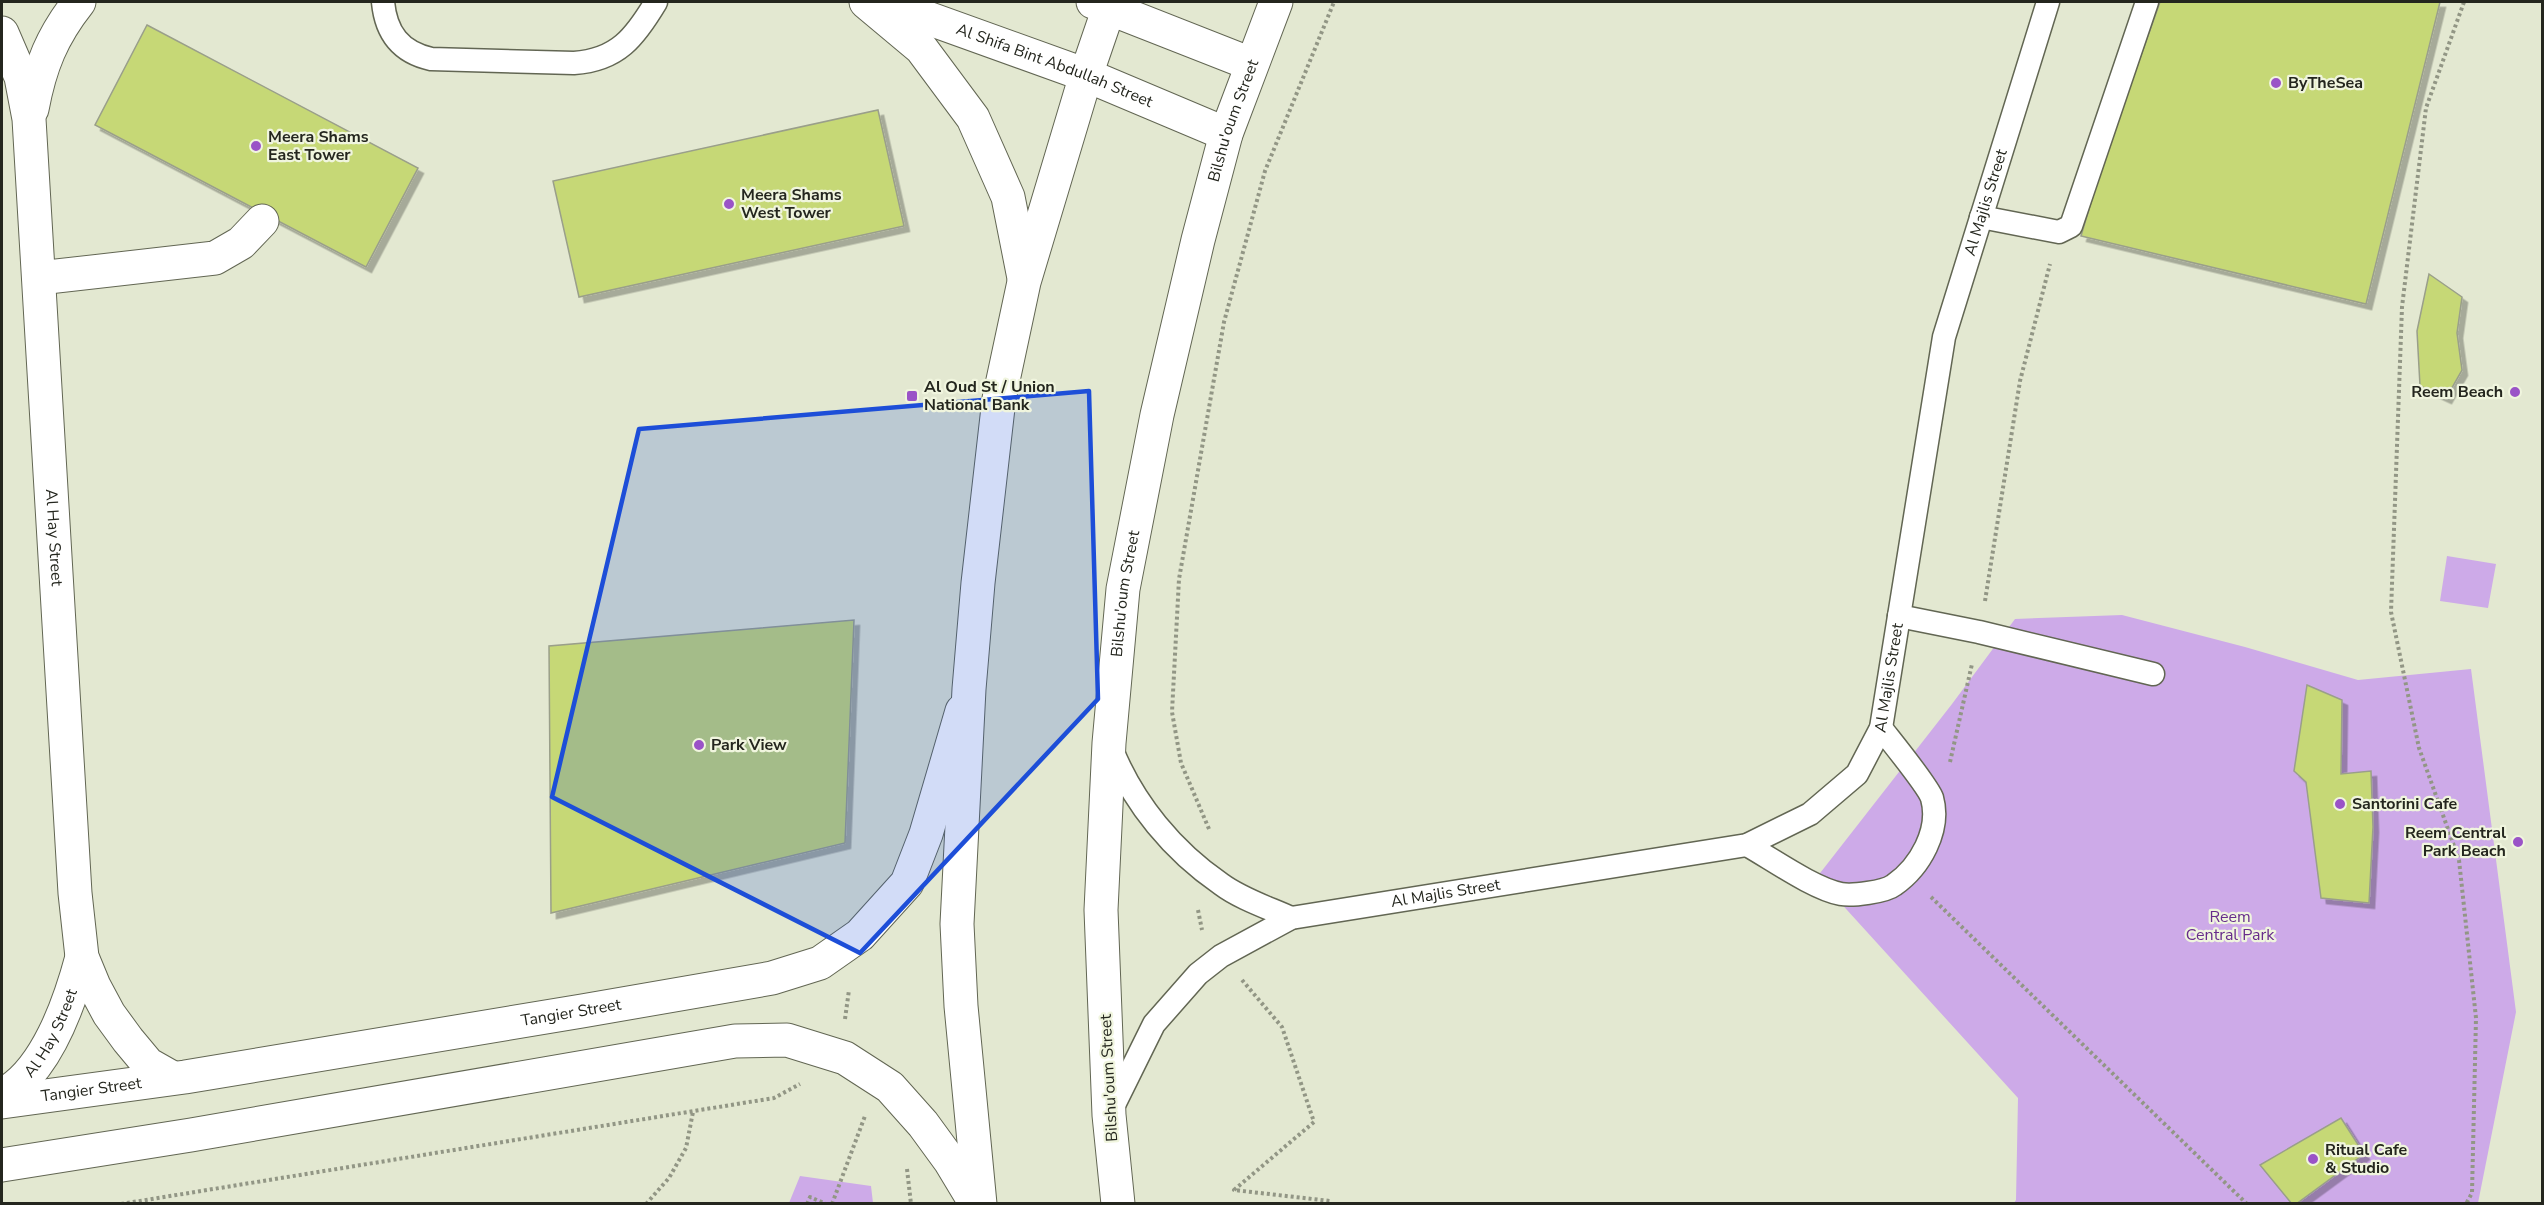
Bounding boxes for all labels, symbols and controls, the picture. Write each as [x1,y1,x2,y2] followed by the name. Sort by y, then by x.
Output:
[953,18,1157,113] street label: Al Shifa Bint Abdullah Street
[1203,56,1264,184] street label: Bilshu'oum Street
[2288,72,2363,94] place label: ByTheSea
[2269,76,2283,90] marker: ByTheSea
[268,126,369,166] place label: Meera Shams East Tower
[249,139,263,153] marker: Meera Shams East Tower
[1959,146,2013,259] street label: Al Majlis Street
[741,184,842,224] place label: Meera Shams West Tower
[722,197,736,211] marker: Meera Shams West Tower
[924,376,1055,416] place label: Al Oud St / Union National Bank
[2411,381,2503,403] place label: Reem Beach
[2508,385,2522,399] marker: Reem Beach
[905,389,919,403] marker: Al Oud St / Union National Bank
[40,488,68,587] street label: Al Hay Street
[1106,528,1145,658] street label: Bilshu'oum Street
[1869,621,1909,734] street label: Al Majlis Street
[711,734,787,756] place label: Park View
[692,738,706,752] marker: Park View
[2352,793,2458,815] place label: Santorini Cafe
[2333,797,2347,811] marker: Santorini Cafe
[2405,822,2506,862] place label: Reem Central Park Beach
[2511,835,2525,849] marker: Reem Central Park Beach
[1389,874,1502,913] street label: Al Majlis Street
[2186,906,2275,946] park label: Reem Central Park
[19,986,83,1082] street label: Al Hay Street
[519,993,623,1032] street label: Tangier Street
[1095,1013,1123,1142] street label: Bilshu'oum Street
[40,1072,143,1108] street label: Tangier Street
[2325,1139,2408,1179] place label: Ritual Cafe & Studio
[2306,1152,2320,1166] marker: Ritual Cafe & Studio

